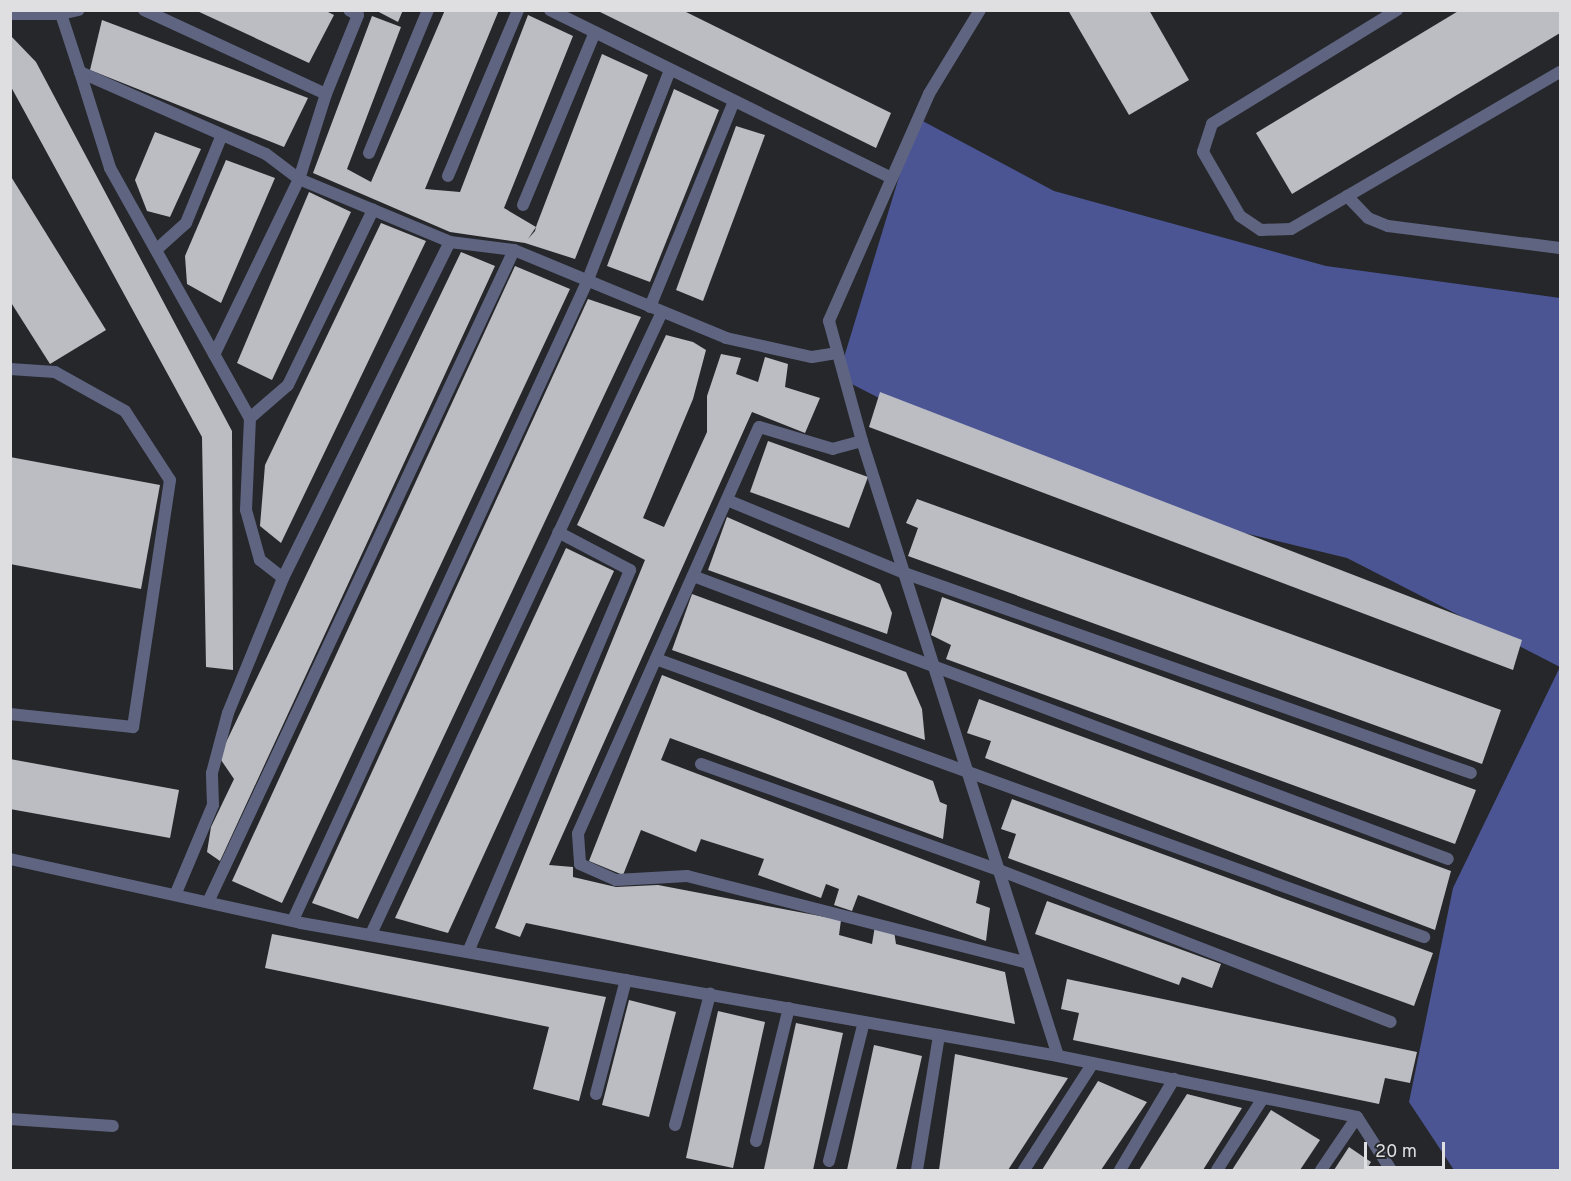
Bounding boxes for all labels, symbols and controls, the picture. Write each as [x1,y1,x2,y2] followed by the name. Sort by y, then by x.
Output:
[1367,1130,1448,1168] scale bar
[1375,1141,1417,1164] text: 20 m

